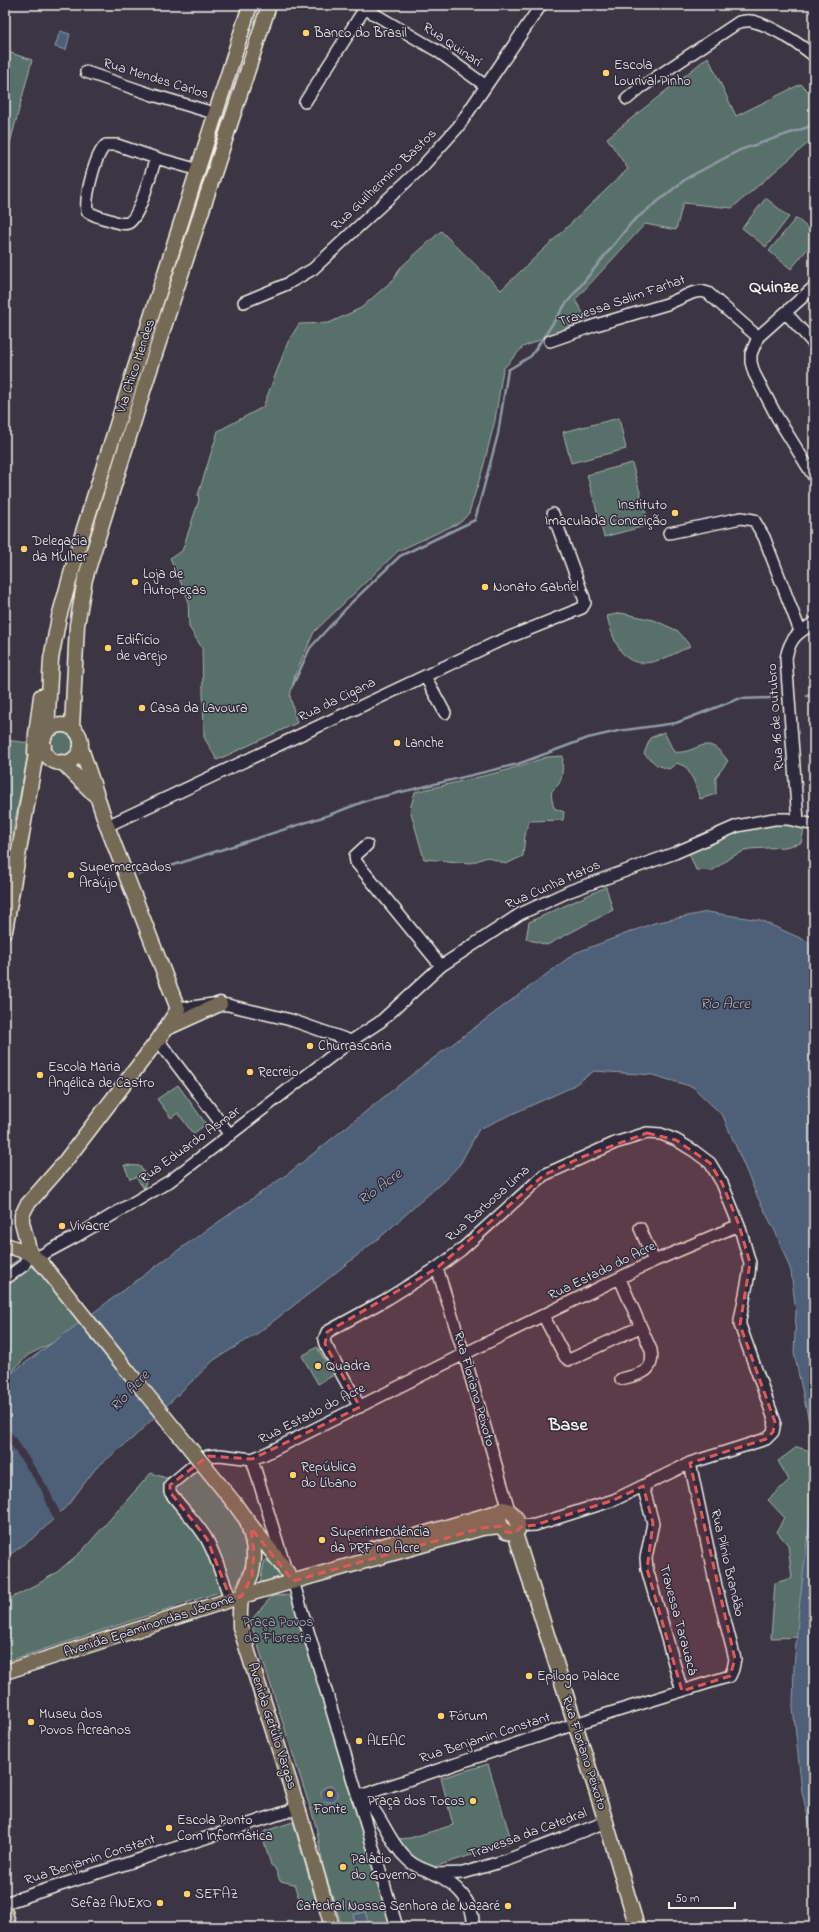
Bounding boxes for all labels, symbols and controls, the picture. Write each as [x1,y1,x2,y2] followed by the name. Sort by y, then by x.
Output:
[418,17,486,73] street label: Rua Quinarí
[313,23,407,44] place label: Banco do Brasil
[301,28,311,38] marker: Banco do Brasil
[101,53,211,105] street label: Rua Mendes Carlos
[614,55,691,92] place label: Escola Lourival Pinho
[601,68,611,78] marker: Escola Lourival Pinho
[326,124,442,236] street label: Rua Guilhermino Bastos
[556,269,689,333] street label: Travessa Salim Farhat
[749,275,800,301] district label: Quinze
[111,316,161,417] street label: Via Chico Mendes
[545,495,667,532] place label: Instituto Imaculada Conceição
[670,508,680,518] marker: Instituto Imaculada Conceição
[31,531,88,568] place label: Delegacia da Mulher
[19,544,29,554] marker: Delegacia da Mulher
[143,564,206,601] place label: Loja de Autopeças
[130,577,140,587] marker: Loja de Autopeças
[493,577,579,598] place label: Nonato Gabriel
[480,582,490,592] marker: Nonato Gabriel
[116,630,167,667] place label: Edifício de varejo
[103,643,113,653] marker: Edifício de varejo
[762,663,790,771] street label: Rua 16 de Outubro
[295,672,380,729] street label: Rua da Cigana
[150,698,248,719] place label: Casa da Lavoura
[137,703,147,713] marker: Casa da Lavoura
[405,733,445,754] place label: Lanche
[392,738,402,748] marker: Lanche
[502,855,604,915] street label: Rua Cunha Matos
[79,857,172,894] place label: Supermercados Araújo
[66,870,76,880] marker: Supermercados Araújo
[700,993,751,1015] water label: Rio Acre
[318,1036,392,1057] place label: Churrascaria
[305,1041,315,1051] marker: Churrascaria
[48,1057,155,1095] place label: Escola Maria Angélica de Castro
[258,1062,299,1083] place label: Recreio
[245,1067,255,1077] marker: Recreio
[35,1070,45,1080] marker: Escola Maria Angélica de Castro
[135,1101,245,1189] street label: Rua Eduardo Asmar
[441,1160,535,1248] street label: Rua Barbosa Lima
[353,1163,408,1211] water label: Río Acre
[69,1216,110,1237] place label: Vivacre
[57,1221,67,1231] marker: Vivacre
[545,1236,660,1306] street label: Rua Estado do Acre
[448,1329,500,1449] street label: Rua Floriano Peixoto
[326,1356,370,1377] place label: Quadra
[313,1361,323,1371] marker: Quadra
[105,1364,156,1417] water label: Río Acre
[255,1378,370,1450] street label: Rua Estado do Acre
[547,1413,588,1439] district label: Base
[301,1457,356,1494] place label: República do Líbano
[288,1470,298,1480] marker: República do Líbano
[704,1507,750,1619] street label: Rua Plínio Brandão
[330,1522,430,1559] place label: Superintendência da PRF no Acre
[317,1535,327,1545] marker: Superintendência da PRF no Acre
[653,1562,703,1678] street label: Travessa Tarauacá
[61,1588,237,1663] street label: Avenida Epaminondas Jácome
[243,1612,313,1649] park label: Praça Povos da Floresta
[241,1660,302,1792] street label: Avenida Getúlio Vargas
[537,1666,620,1688] place label: Epilogo Palace
[524,1671,534,1681] marker: Epilogo Palace
[556,1693,612,1813] street label: Rua Floriano Peixoto
[39,1704,131,1741] place label: Museu dos Povos Acreanos
[448,1706,487,1727] place label: Fórum
[417,1707,553,1769] street label: Rua Benjamin Constant
[436,1711,446,1721] marker: Fórum
[26,1717,36,1727] marker: Museu dos Povos Acreanos
[367,1731,406,1752] place label: ALEAC
[354,1736,364,1746] marker: ALEAC
[325,1789,335,1799] marker: Fonte
[367,1791,465,1812] place label: Praça dos Tocos
[468,1796,478,1806] marker: Praça dos Tocos
[313,1799,347,1820] place label: Fonte
[466,1803,590,1865] street label: Travessa da Catedral
[177,1810,273,1847] place label: Escola Ponto Com Informática
[164,1823,174,1833] marker: Escola Ponto Com Informática
[22,1829,158,1891] street label: Rua Benjamin Constant
[351,1849,416,1886] place label: Palácio do Governo
[338,1862,348,1872] marker: Palácio do Governo
[195,1884,238,1905] place label: SEFAZ
[669,1884,735,1910] scale bar
[182,1889,192,1899] marker: SEFAZ
[675,1890,699,1908] text: 50 m
[71,1893,152,1914] place label: Sefaz ANEXO
[296,1896,501,1917] place label: Catedral Nossa Senhora de Nazaré
[155,1898,165,1908] marker: Sefaz ANEXO
[503,1901,513,1911] marker: Catedral Nossa Senhora de Nazaré

